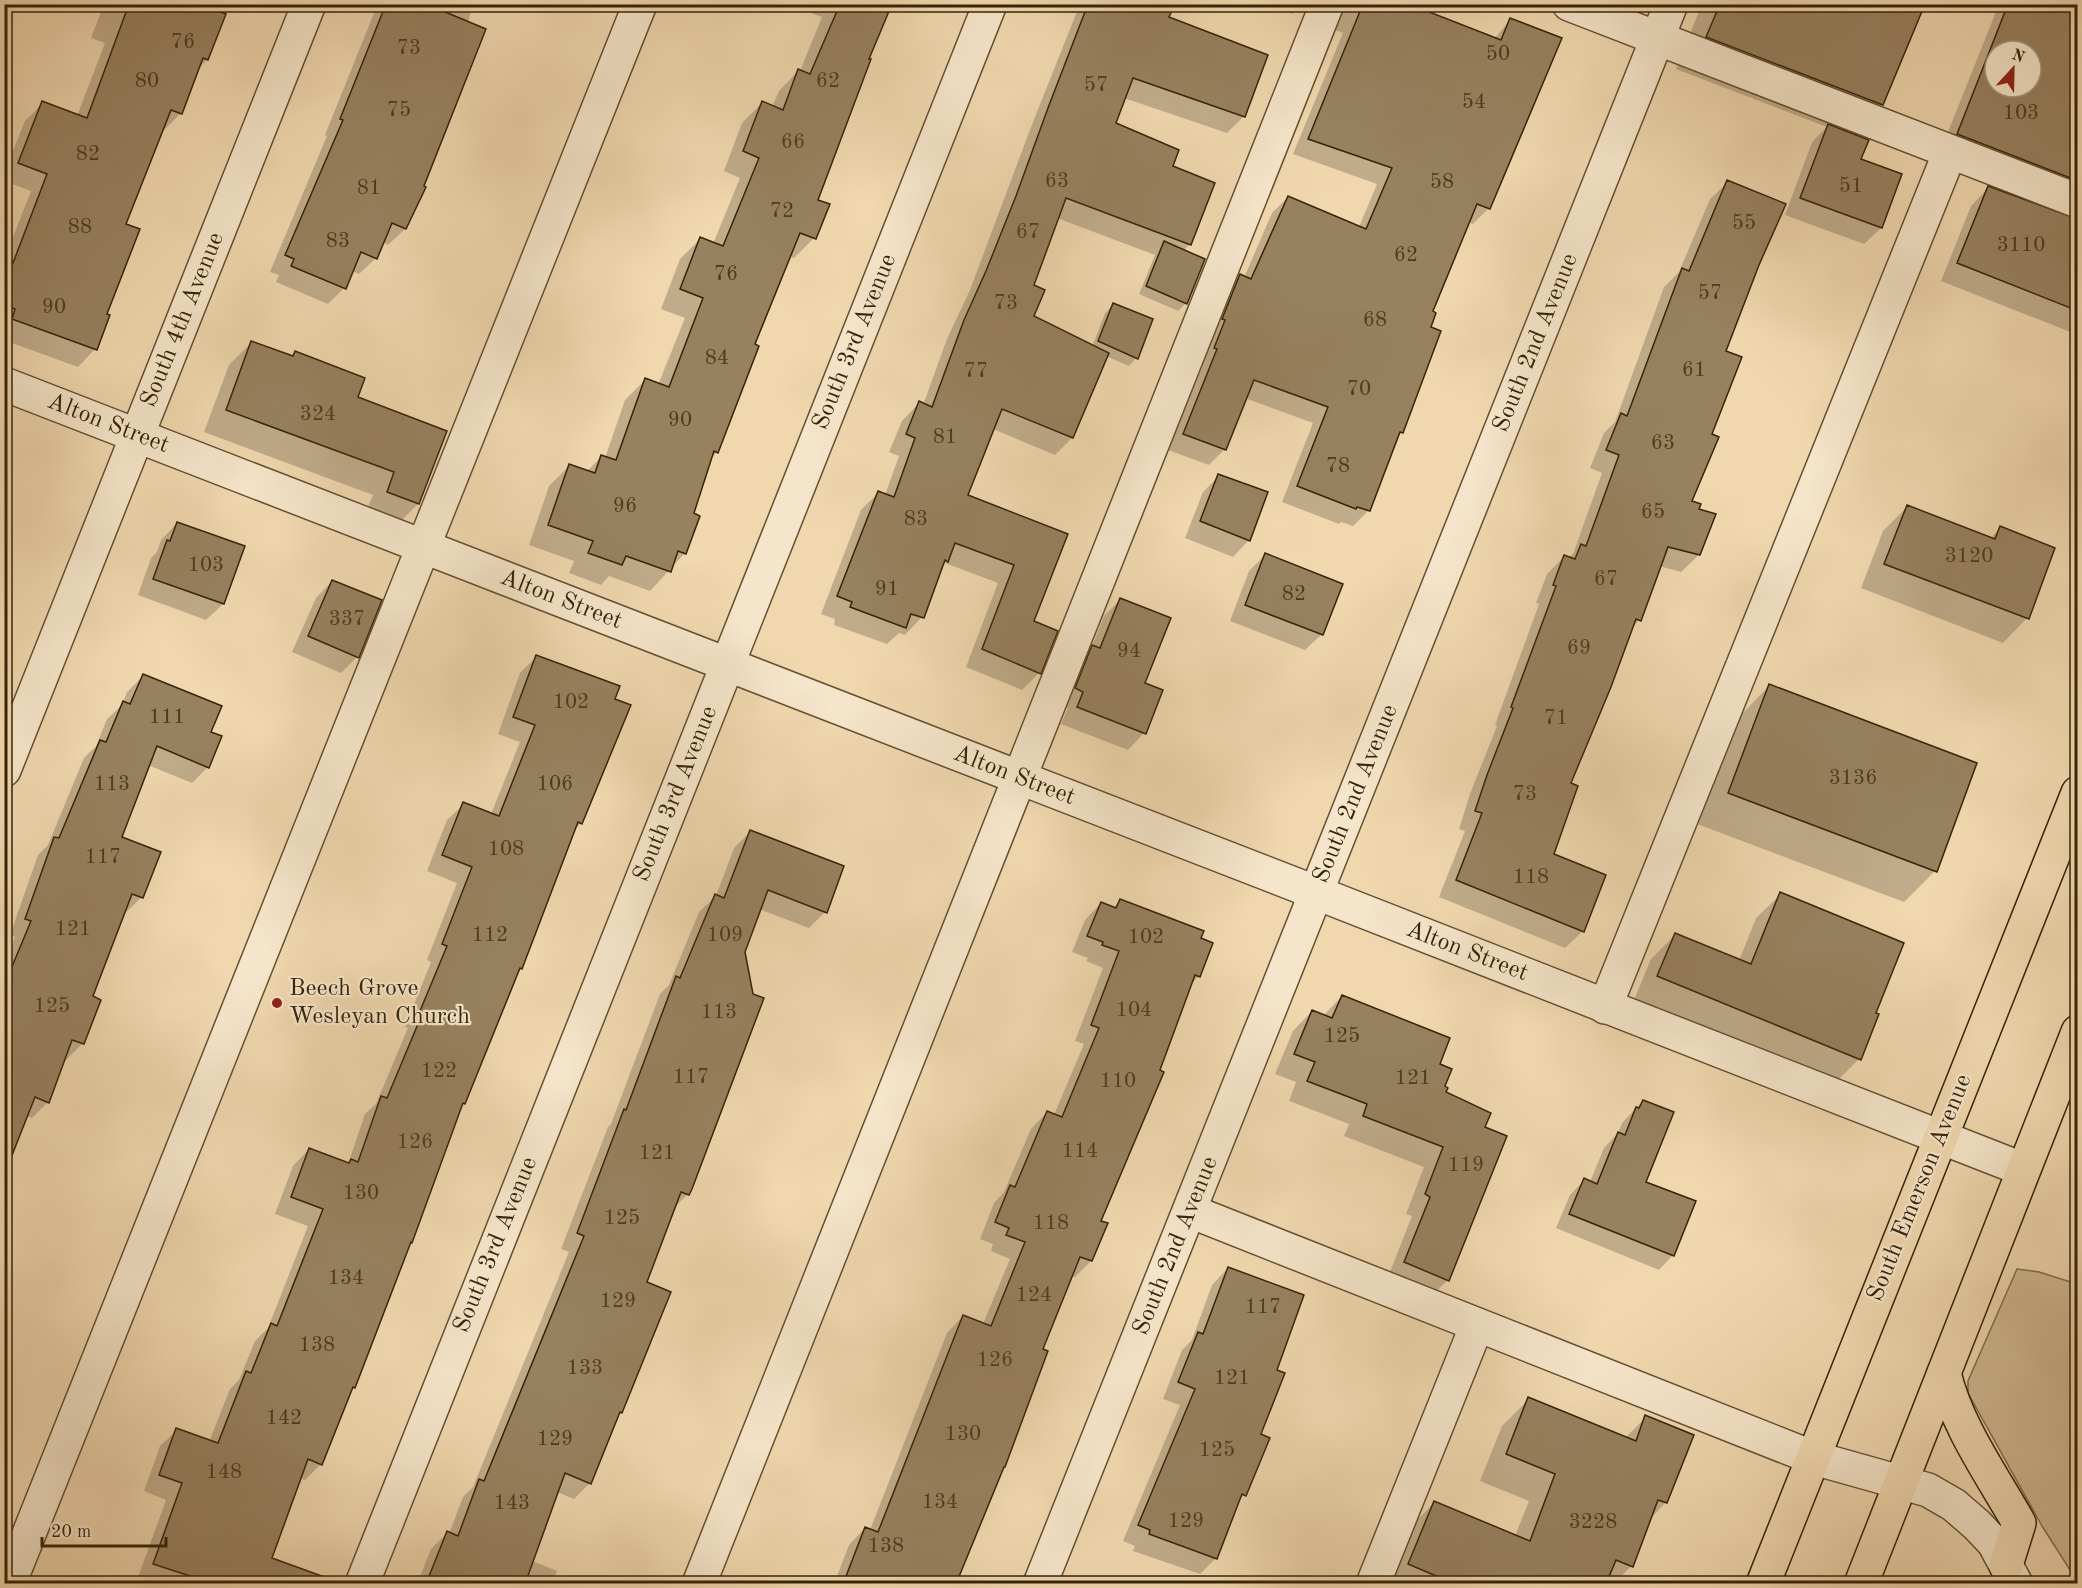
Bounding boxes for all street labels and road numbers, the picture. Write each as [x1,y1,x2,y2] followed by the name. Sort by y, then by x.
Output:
[137,229,229,411] street label: South 4th Avenue
[1489,250,1583,436] street label: South 2nd Avenue
[809,251,901,433] street label: South 3rd Avenue
[44,390,172,458] street label: Alton Street
[497,566,625,634] street label: Alton Street
[1309,701,1403,887] street label: South 2nd Avenue
[630,703,722,885] street label: South 3rd Avenue
[950,742,1078,810] street label: Alton Street
[1403,918,1531,986] street label: Alton Street
[1863,1071,1977,1305] street label: South Emerson Avenue
[1129,1153,1223,1339] street label: South 2nd Avenue
[450,1154,542,1336] street label: South 3rd Avenue

